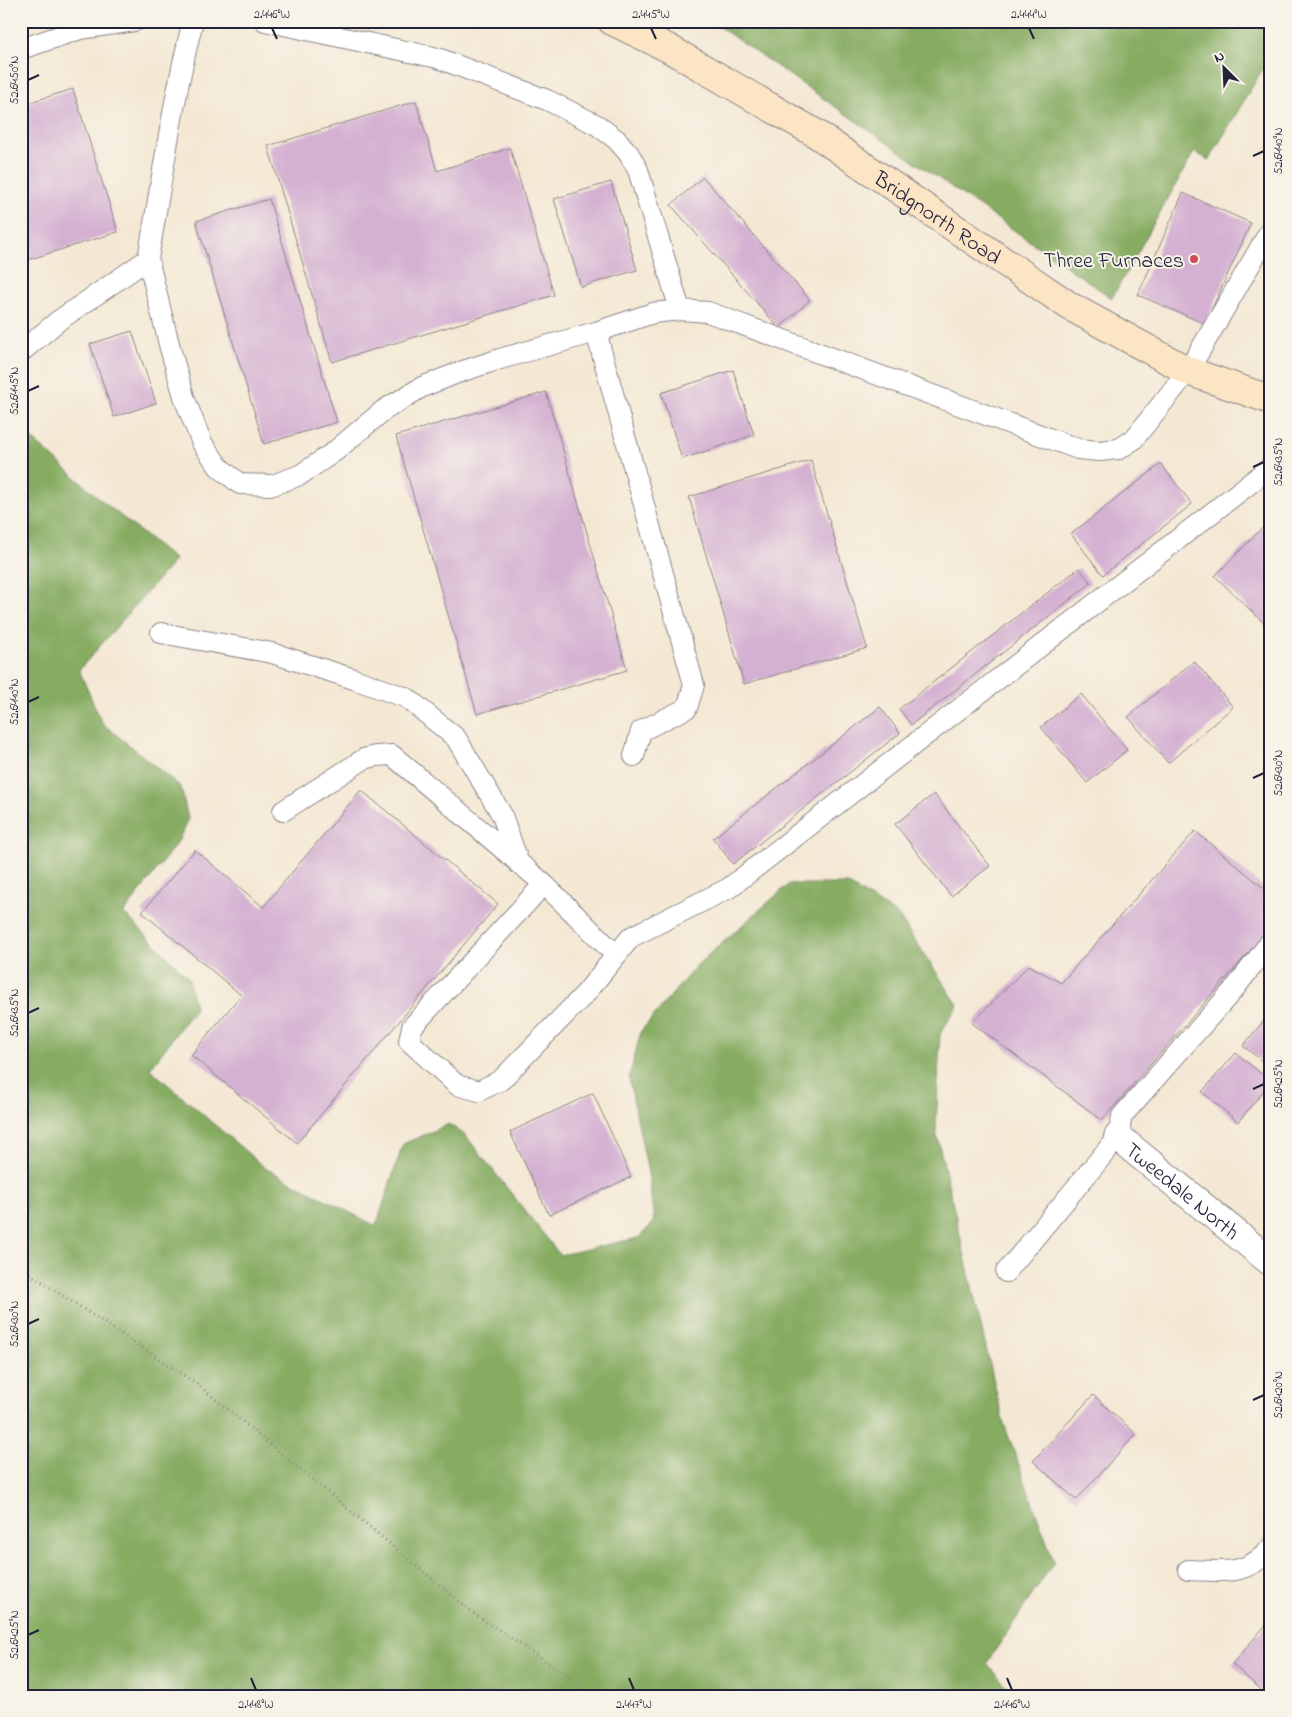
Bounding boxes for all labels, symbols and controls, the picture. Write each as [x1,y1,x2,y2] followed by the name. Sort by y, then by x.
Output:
[254,6,290,24] text: 2.446°W
[632,6,670,24] text: 2.445°W
[1011,6,1047,24] text: 2.444°W
[1200,42,1250,92] north arrow
[1211,46,1228,69] text: N
[6,56,24,104] text: 52.6450°N
[1270,128,1288,174] text: 52.6440°N
[865,164,1007,274] street label: Bridgnorth Road
[1043,246,1184,278] place label: Three Furnaces
[1188,253,1200,265] marker: Three Furnaces
[6,367,24,415] text: 52.6445°N
[1270,438,1288,486] text: 52.6435°N
[6,679,24,725] text: 52.6440°N
[1270,750,1288,796] text: 52.6430°N
[6,989,24,1037] text: 52.6435°N
[1270,1059,1288,1109] text: 52.6425°N
[1117,1136,1245,1249] street label: Tweedale North
[6,1301,24,1347] text: 52.6430°N
[1270,1371,1288,1419] text: 52.6420°N
[6,1610,24,1660] text: 52.6425°N
[238,1696,274,1714] text: 2.448°W
[616,1696,652,1714] text: 2.447°W
[994,1696,1030,1714] text: 2.446°W

